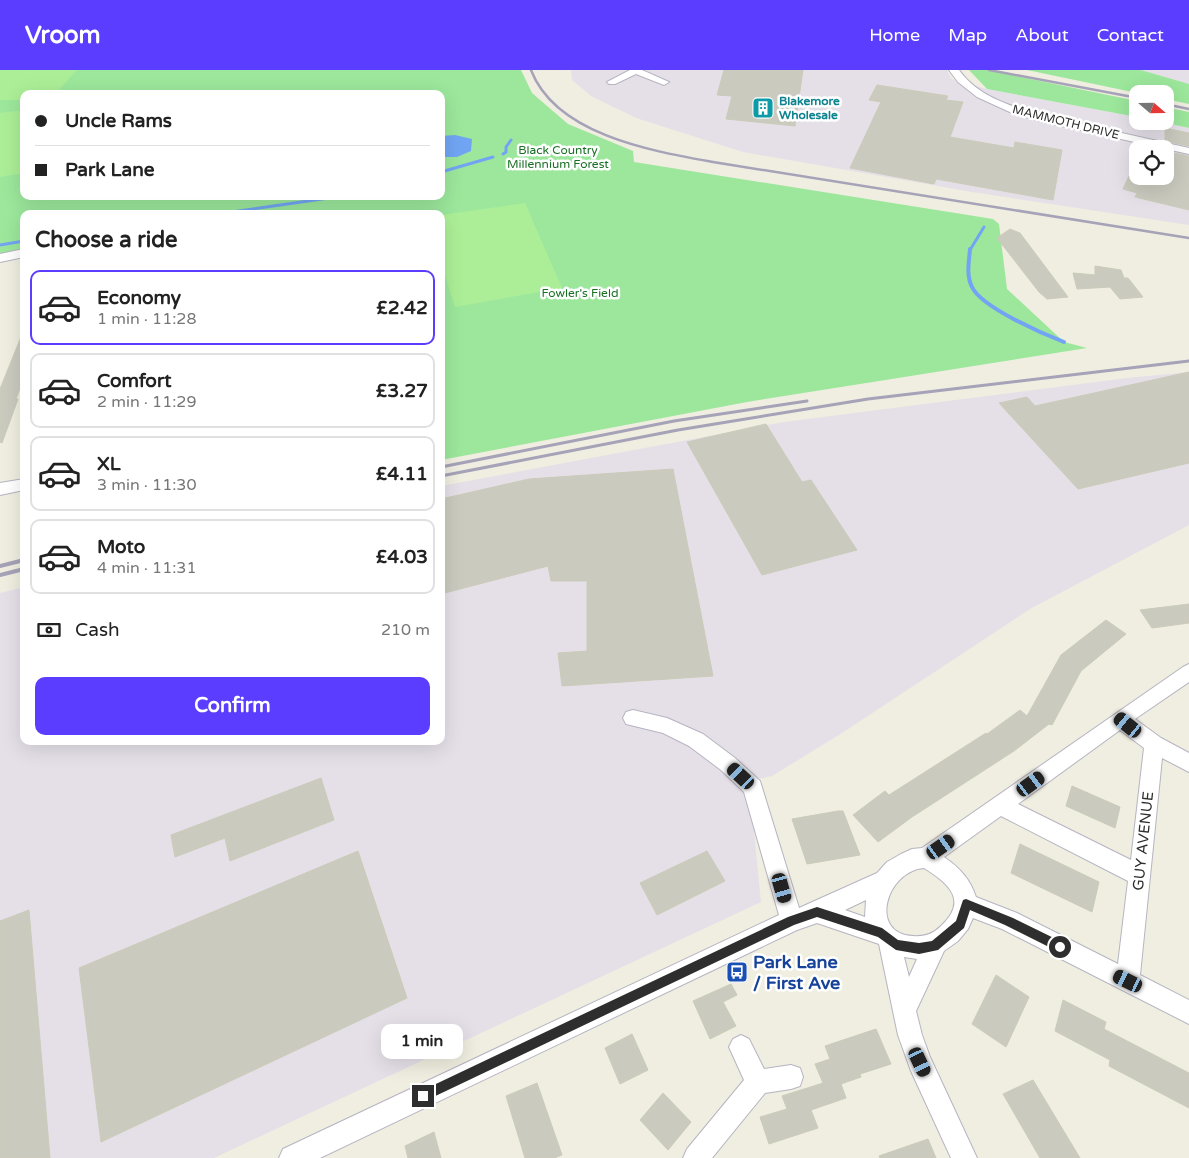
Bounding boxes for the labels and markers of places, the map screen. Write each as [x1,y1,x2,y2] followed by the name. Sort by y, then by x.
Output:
[779,94,840,122] place label: Blakemore Wholesale
[751,96,775,120] building icon: Blakemore Wholesale
[753,951,840,994] place label: Park Lane / First Ave
[725,960,749,984] bus stop icon: Park Lane / First Ave

